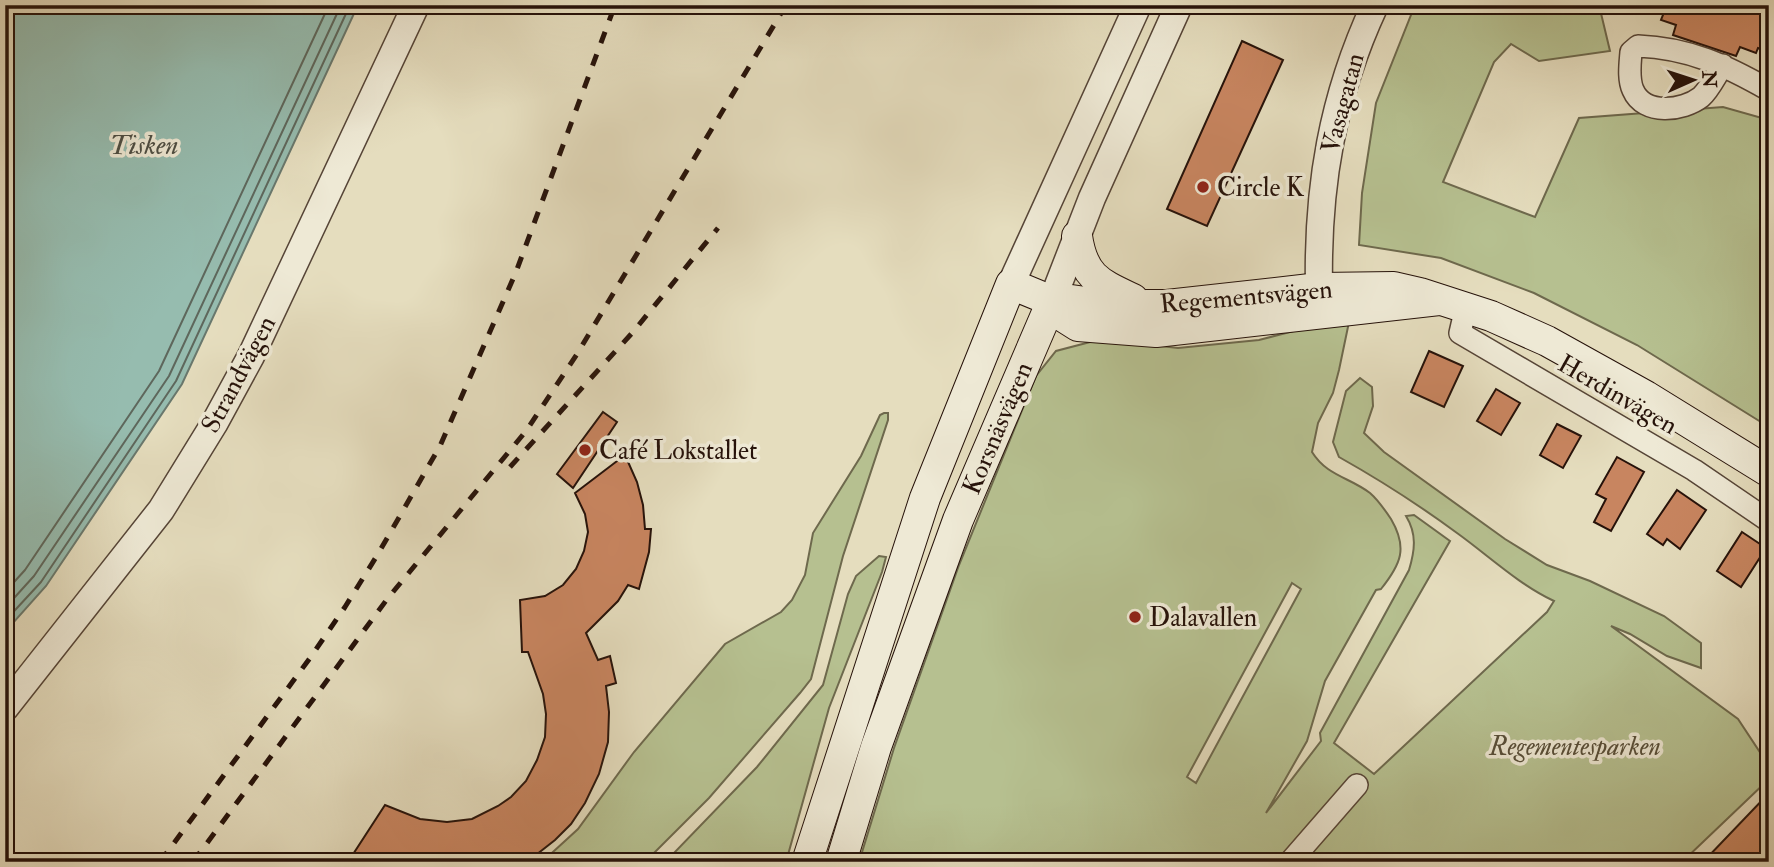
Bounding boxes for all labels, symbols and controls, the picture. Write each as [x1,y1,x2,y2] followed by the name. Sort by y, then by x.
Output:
[1658,46,1728,116] north arrow
[1314,50,1372,157] street label: Vasagatan
[1696,69,1721,89] text: N
[109,128,179,163] water label: Tisken
[1217,172,1305,204] place label: Circle K
[1195,179,1211,195] marker: Circle K
[1158,274,1334,320] street label: Regementsvägen
[195,310,283,439] street label: Strandvägen
[1552,348,1683,442] street label: Herdinvägen
[956,357,1040,499] street label: Korsnäsvägen
[599,435,757,467] place label: Café Lokstallet
[577,442,593,458] marker: Café Lokstallet
[1149,602,1257,634] place label: Dalavallen
[1127,609,1143,625] marker: Dalavallen
[1488,731,1661,763] park label: Regementesparken

